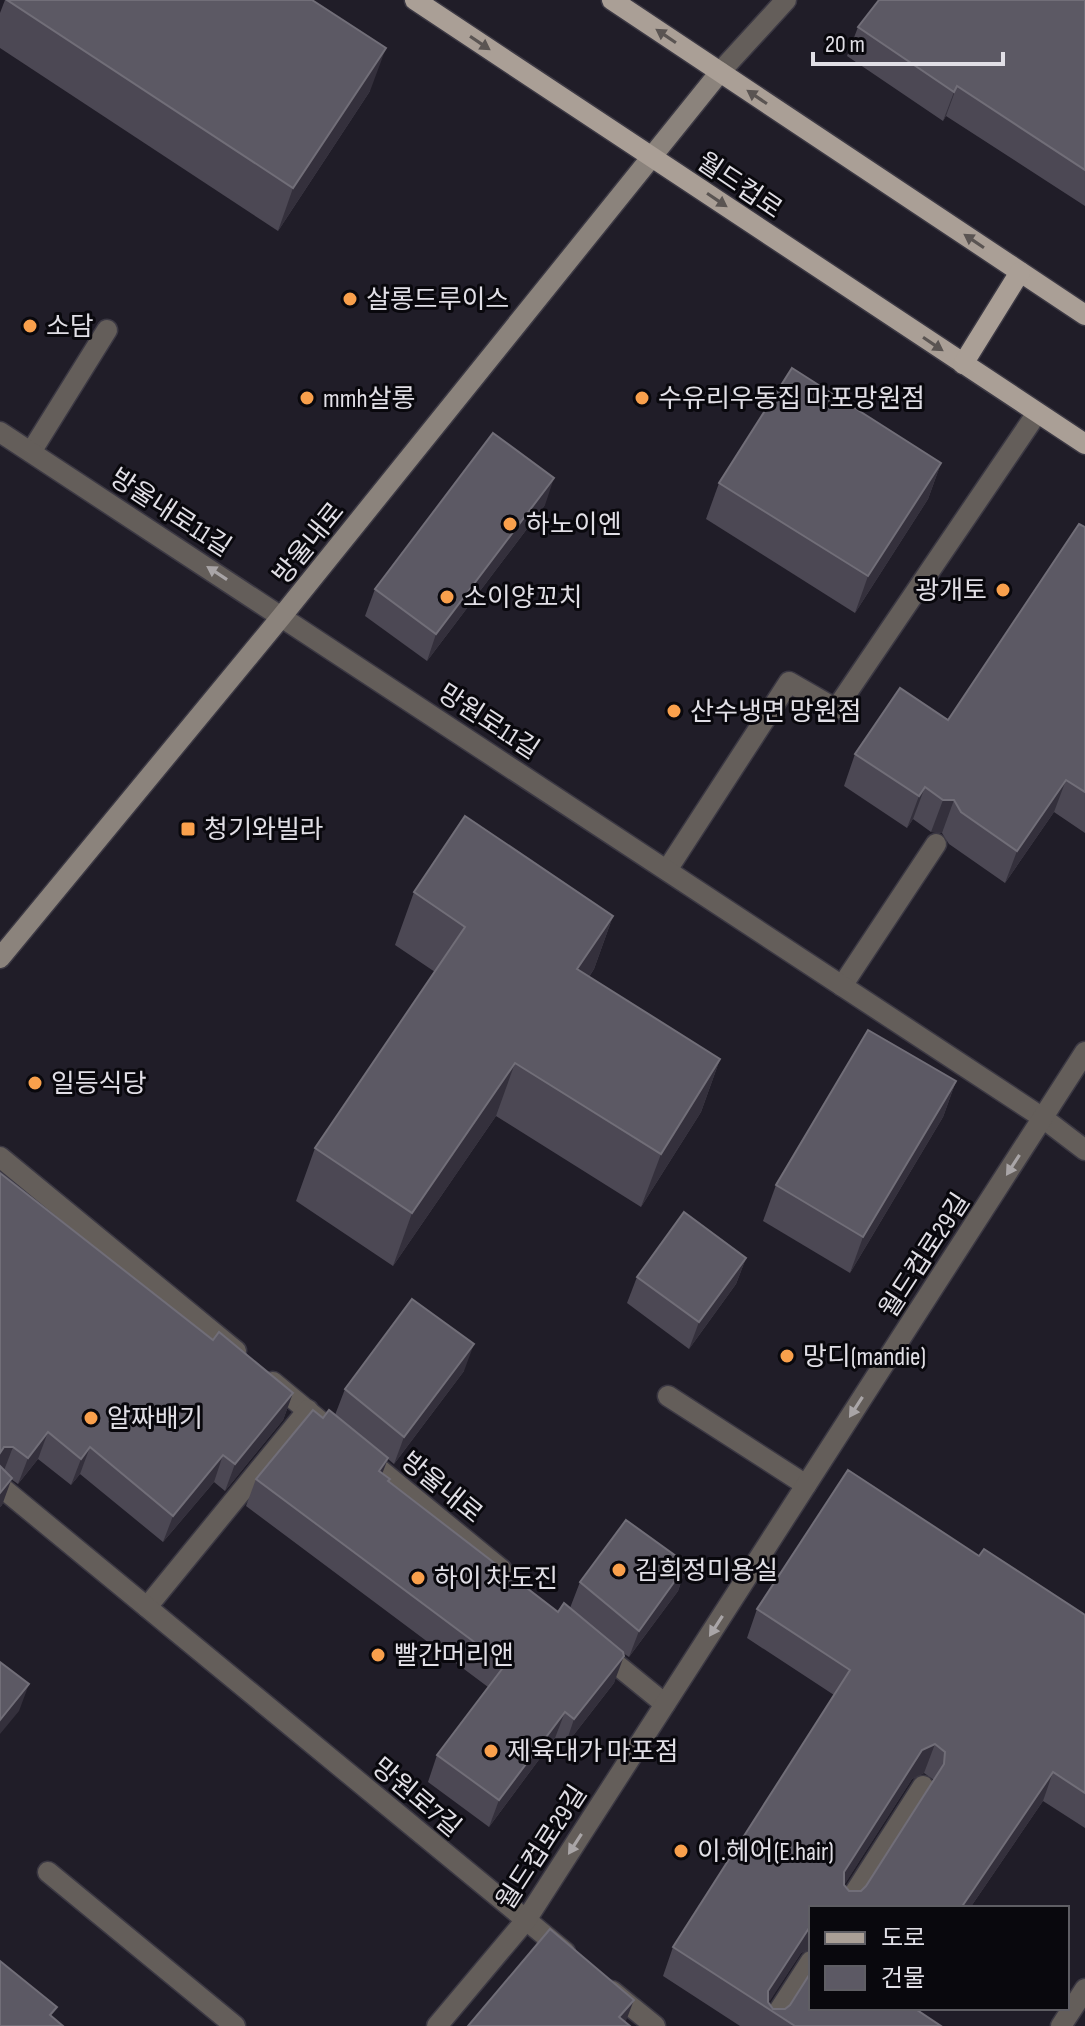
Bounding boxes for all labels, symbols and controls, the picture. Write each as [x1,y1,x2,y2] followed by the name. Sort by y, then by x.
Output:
[813,16,1003,66] scale bar
[655,29,677,44] one-way arrow
[825,30,865,59] text: 20 m
[469,35,490,50] one-way arrow
[747,90,768,105] one-way arrow
[691,147,787,226] street label: 월드컵로
[706,193,727,208] one-way arrow
[963,234,984,249] one-way arrow
[366,285,510,316] place label: 살롱드루이스
[341,290,359,308] marker: 살롱드루이스
[46,312,94,343] place label: 소담
[21,317,39,335] marker: 소담
[922,337,944,351] one-way arrow
[323,384,415,415] place label: mmh살롱
[658,384,925,415] place label: 수유리우동집 마포망원점
[298,389,316,407] marker: mmh살롱
[633,389,651,407] marker: 수유리우동집 마포망원점
[104,463,236,564] street label: 방울내로11길
[267,497,351,591] street label: 방울내로
[526,510,622,541] place label: 하노이엔
[501,515,519,533] marker: 하노이엔
[206,566,227,581] one-way arrow
[915,576,987,607] place label: 광개토
[994,581,1012,599] marker: 광개토
[463,583,583,614] place label: 소이양꼬치
[438,588,456,606] marker: 소이양꼬치
[432,678,544,766] street label: 망원로11길
[690,697,862,728] place label: 산수냉면 망원점
[665,702,683,720] marker: 산수냉면 망원점
[204,815,324,846] place label: 청기와빌라
[179,820,197,838] marker: 청기와빌라
[51,1069,147,1100] place label: 일등식당
[26,1074,44,1092] marker: 일등식당
[1006,1154,1020,1176] one-way arrow
[874,1188,977,1324] street label: 월드컵로29길
[803,1342,926,1373] place label: 망디(mandie)
[778,1347,796,1365] marker: 망디(mandie)
[850,1396,864,1418] one-way arrow
[107,1404,203,1435] place label: 알짜배기
[82,1409,100,1427] marker: 알짜배기
[394,1446,488,1530] street label: 방울내로
[635,1556,779,1587] place label: 김희정미용실
[610,1561,628,1579] marker: 김희정미용실
[434,1564,558,1595] place label: 하이 차도진
[409,1569,427,1587] marker: 하이 차도진
[708,1615,723,1636] one-way arrow
[394,1641,514,1672] place label: 빨간머리앤
[369,1646,387,1664] marker: 빨간머리앤
[507,1737,679,1768] place label: 제육대가 마포점
[482,1742,500,1760] marker: 제육대가 마포점
[365,1752,467,1844] street label: 망원로7길
[491,1780,594,1916] street label: 월드컵로29길
[568,1833,582,1855] one-way arrow
[697,1837,834,1868] place label: 이.헤어(E.hair)
[672,1842,690,1860] marker: 이.헤어(E.hair)
[809,1906,1069,2010] legend
[881,1924,925,1953] text: 도로
[881,1964,925,1993] text: 건물

